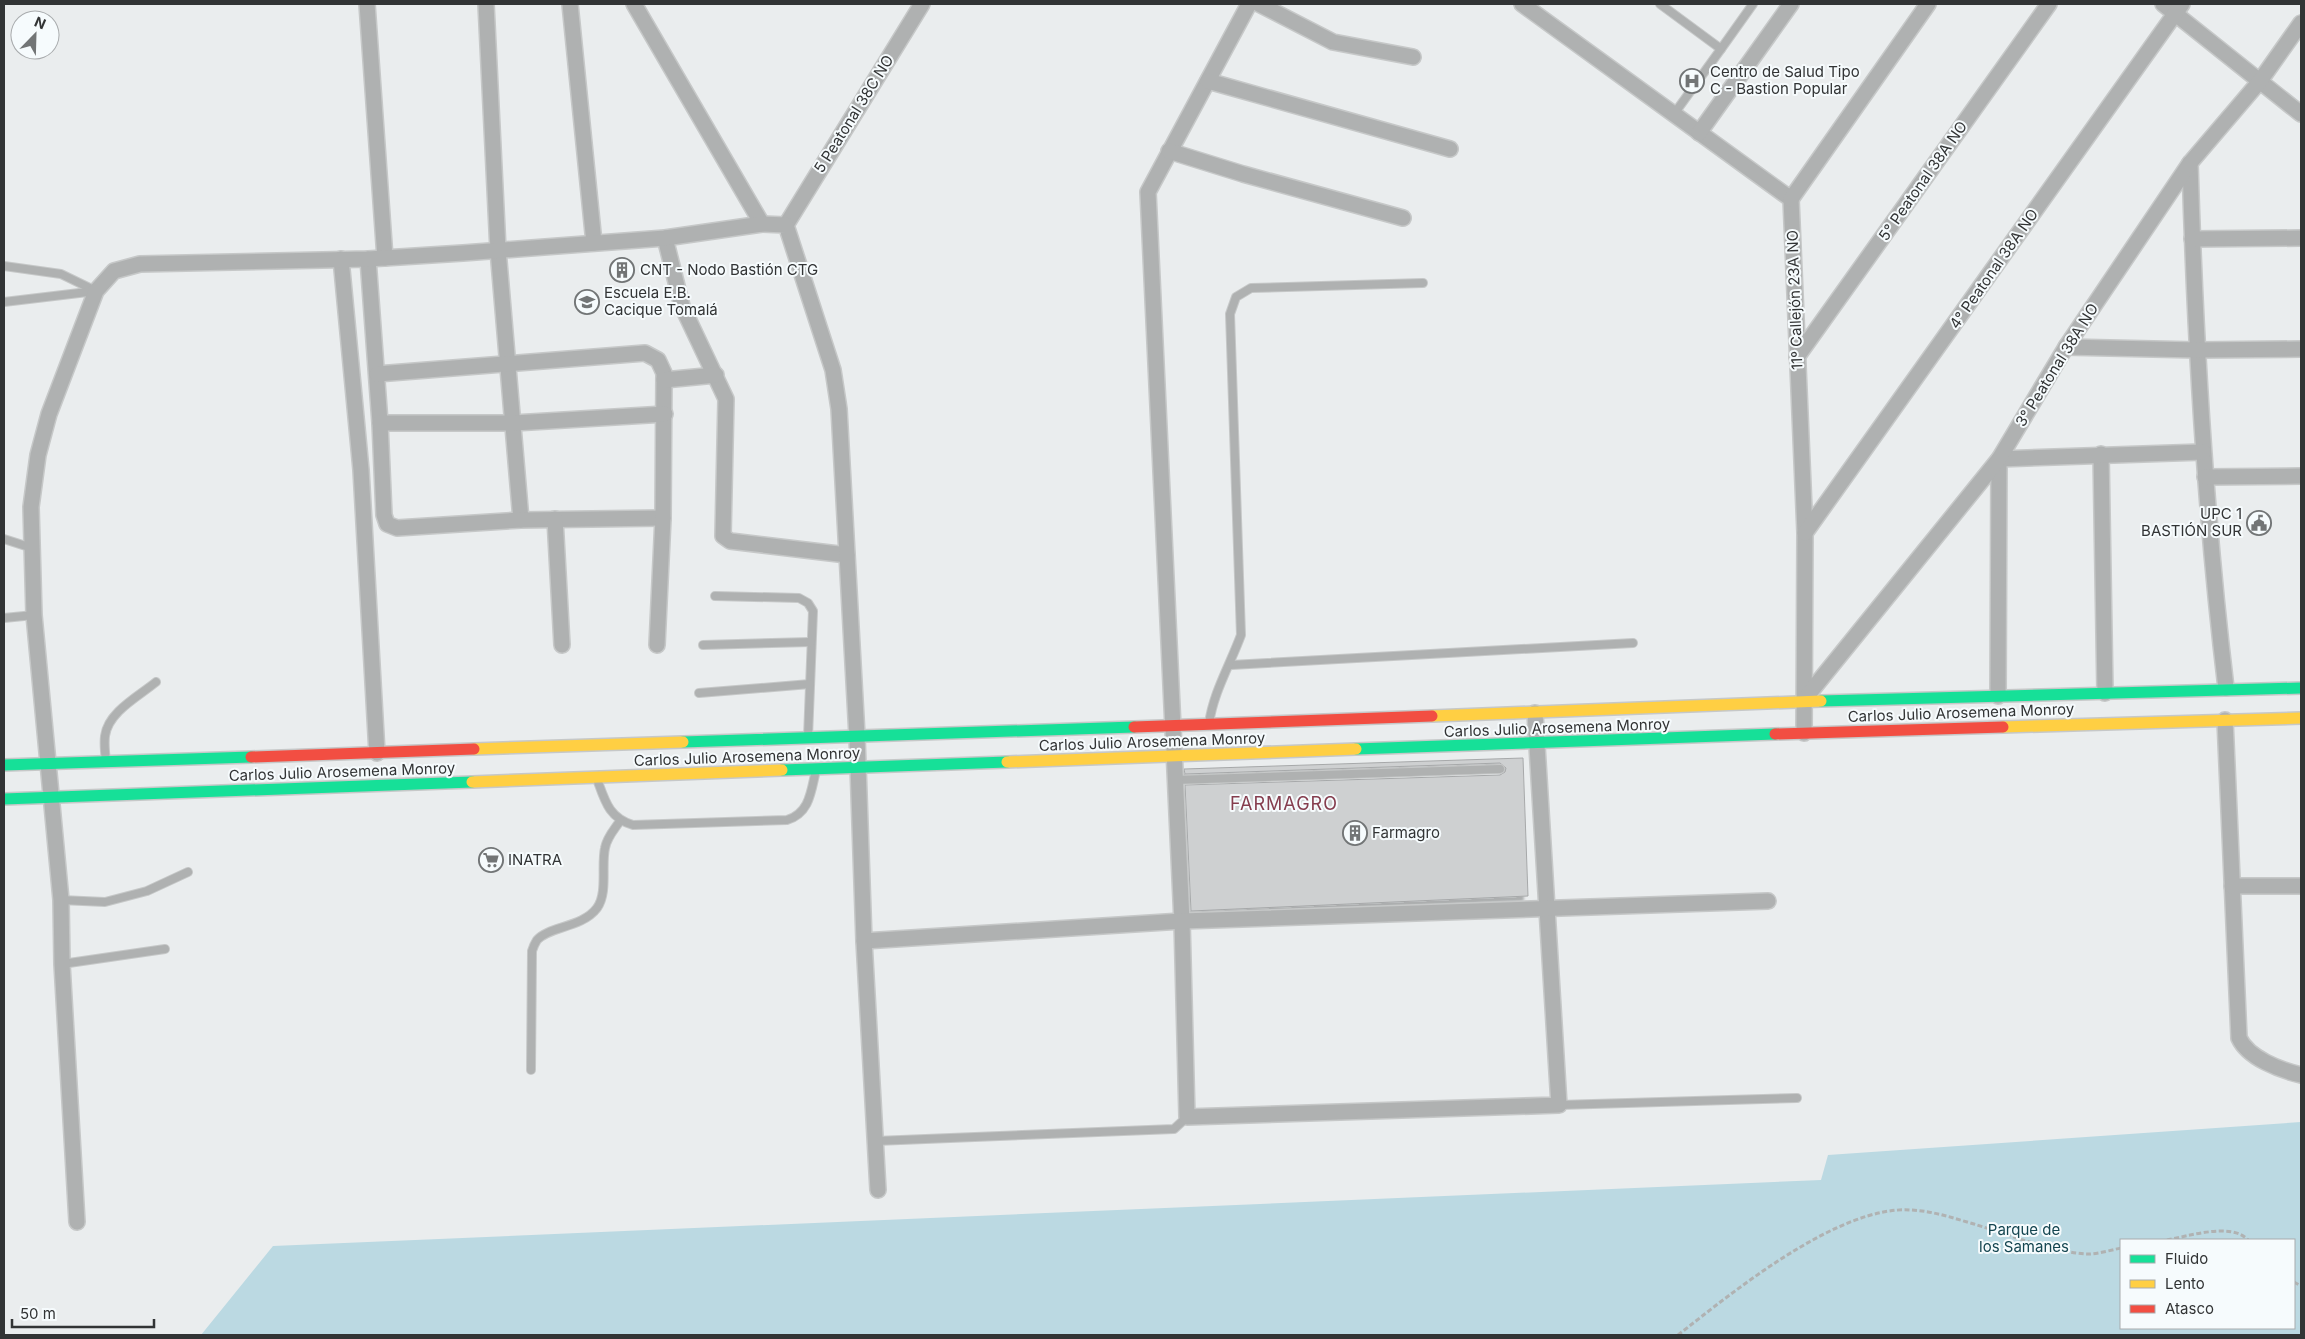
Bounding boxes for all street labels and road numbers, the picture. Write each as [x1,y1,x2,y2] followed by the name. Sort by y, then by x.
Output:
[810,51,898,176] street label: 5 Peatonal 38C NO
[1874,117,1971,244] street label: 5° Peatonal 38A NO
[1945,205,2042,332] street label: 4° Peatonal 38A NO
[1783,230,1806,370] street label: 11º Callejón 23A NO
[2011,300,2102,430] street label: 3° Peatonal 38A NO
[1847,699,2075,726] street label: Carlos Julio Arosemena Monroy
[1443,714,1671,741] street label: Carlos Julio Arosemena Monroy
[1038,728,1266,755] street label: Carlos Julio Arosemena Monroy
[633,743,861,770] street label: Carlos Julio Arosemena Monroy
[228,758,456,785] street label: Carlos Julio Arosemena Monroy

